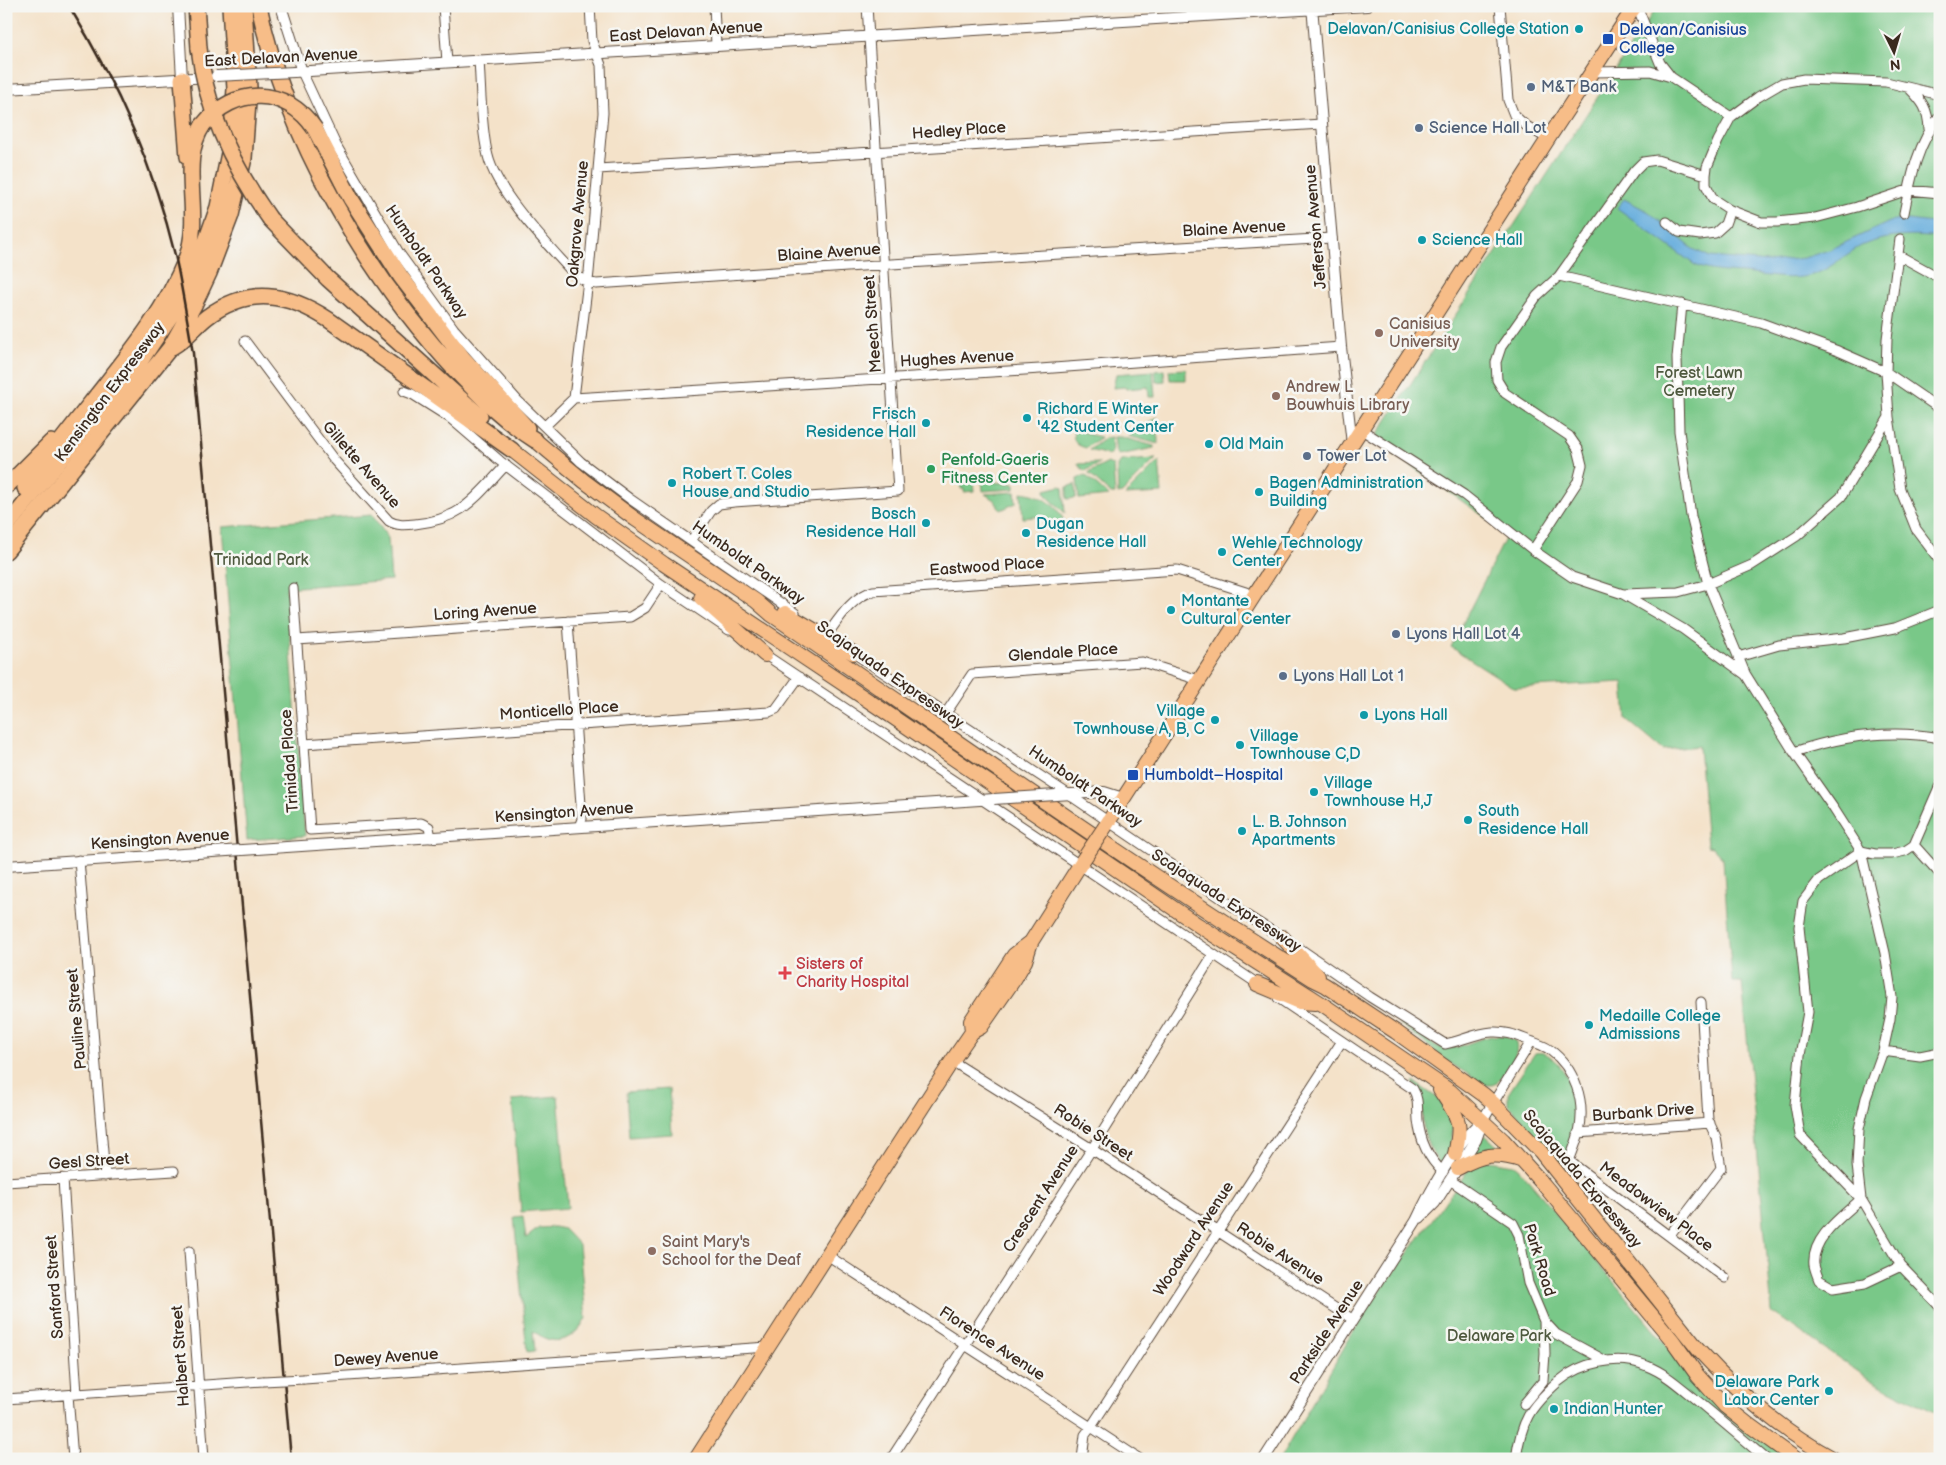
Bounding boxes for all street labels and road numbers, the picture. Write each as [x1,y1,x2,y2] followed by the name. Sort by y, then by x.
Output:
[609,17,764,47] street label: East Delavan Avenue
[204,44,359,72] street label: East Delavan Avenue
[911,118,1007,144] street label: Hedley Place
[563,159,593,288] street label: Oakgrove Avenue
[1301,163,1331,290] street label: Jefferson Avenue
[381,202,471,323] street label: Humboldt Parkway
[1182,217,1287,241] street label: Blaine Avenue
[777,240,882,266] street label: Blaine Avenue
[860,274,886,374] street label: Meech Street
[51,318,169,466] street label: Kensington Expressway
[900,347,1015,371] street label: Hughes Avenue
[318,418,404,513] street label: Gillette Avenue
[688,517,809,609] street label: Humboldt Parkway
[929,553,1046,580] street label: Eastwood Place
[433,599,538,625] street label: Loring Avenue
[813,617,968,733] street label: Scajaquada Expressway
[1007,640,1119,666] street label: Glendale Place
[499,697,620,725] street label: Monticello Place
[277,708,303,813] street label: Trinidad Place
[1025,742,1146,832] street label: Humboldt Parkway
[494,799,635,827] street label: Kensington Avenue
[90,826,231,854] street label: Kensington Avenue
[1147,845,1305,957] street label: Scajaquada Expressway
[63,968,91,1070] street label: Pauline Street
[1050,1100,1136,1166] street label: Robie Street
[1591,1100,1695,1126] street label: Burbank Drive
[1519,1106,1646,1253] street label: Scajaquada Expressway
[999,1141,1083,1256] street label: Crescent Avenue
[48,1150,130,1174] street label: Gesl Street
[1595,1158,1717,1256] street label: Meadowview Place
[1150,1178,1238,1300] street label: Woodward Avenue
[1233,1219,1328,1290] street label: Robie Avenue
[1519,1221,1559,1299] street label: Park Road
[42,1234,68,1339] street label: Sanford Street
[1286,1276,1368,1388] street label: Parkside Avenue
[936,1303,1049,1385] street label: Florence Avenue
[168,1305,194,1407] street label: Halbert Street
[333,1345,440,1371] street label: Dewey Avenue

